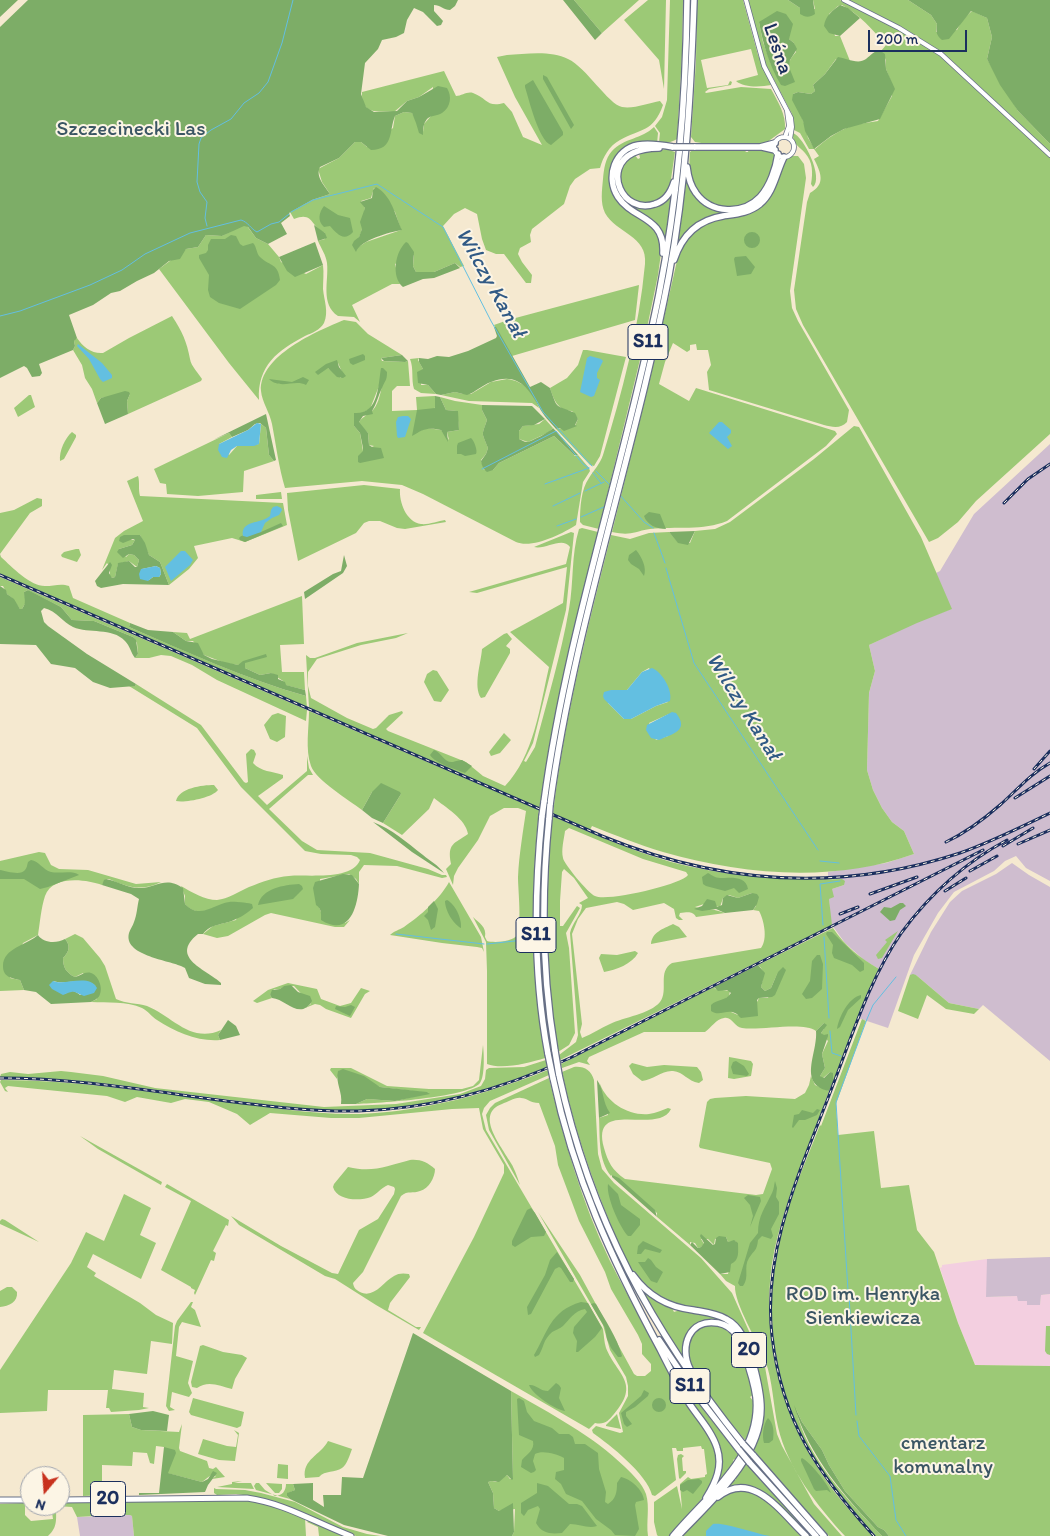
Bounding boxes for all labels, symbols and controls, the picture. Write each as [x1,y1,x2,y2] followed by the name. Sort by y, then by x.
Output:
[757,20,797,78] street label: Leśna
[870,20,969,52] scale bar
[876,30,918,48] text: 200 m
[56,117,206,143] park label: Szczecinecki Las
[449,224,531,342] water label: Wilczy Kanał
[628,324,668,360] road number: S11
[700,649,786,765] water label: Wilczy Kanał
[516,918,556,952] road number: S11
[786,1282,940,1332] park label: ROD im. Henryka Sienkiewicza
[732,1332,766,1368] road number: 20
[670,1368,710,1404] road number: S11
[893,1431,993,1481] park label: cmentarz komunalny
[20,1466,70,1516] north arrow
[90,1482,126,1516] road number: 20
[33,1495,48,1514] text: N

